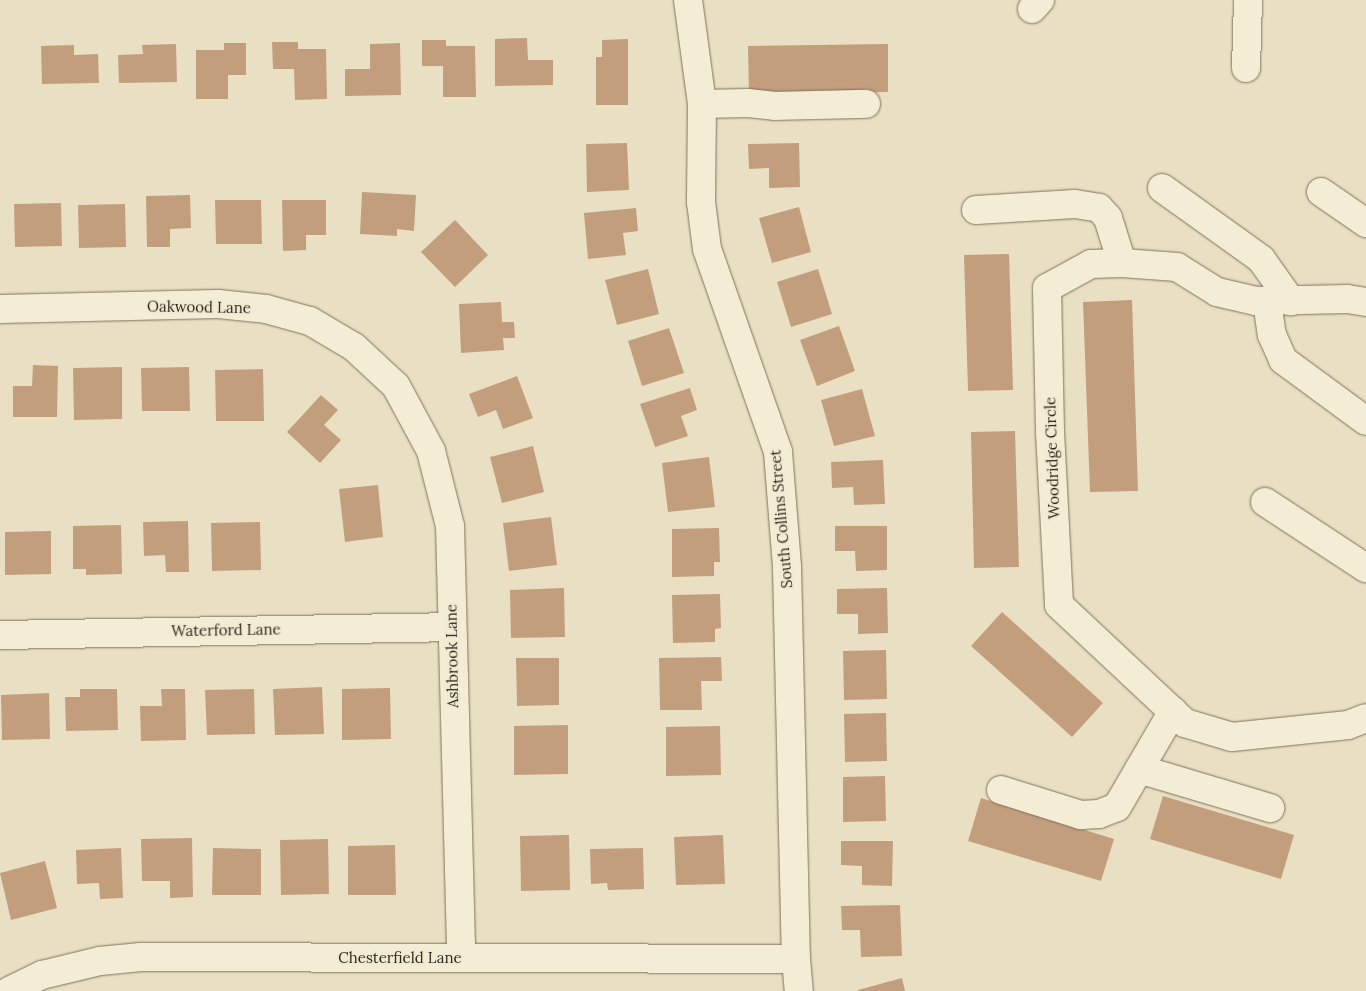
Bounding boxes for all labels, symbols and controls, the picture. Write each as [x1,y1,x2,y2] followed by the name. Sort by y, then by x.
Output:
[147,297,251,317] street label: Oakwood Lane
[1041,397,1063,519] street label: Woodridge Circle
[766,449,796,589] street label: South Collins Street
[442,604,462,708] street label: Ashbrook Lane
[171,620,281,640] street label: Waterford Lane
[338,949,462,967] street label: Chesterfield Lane

